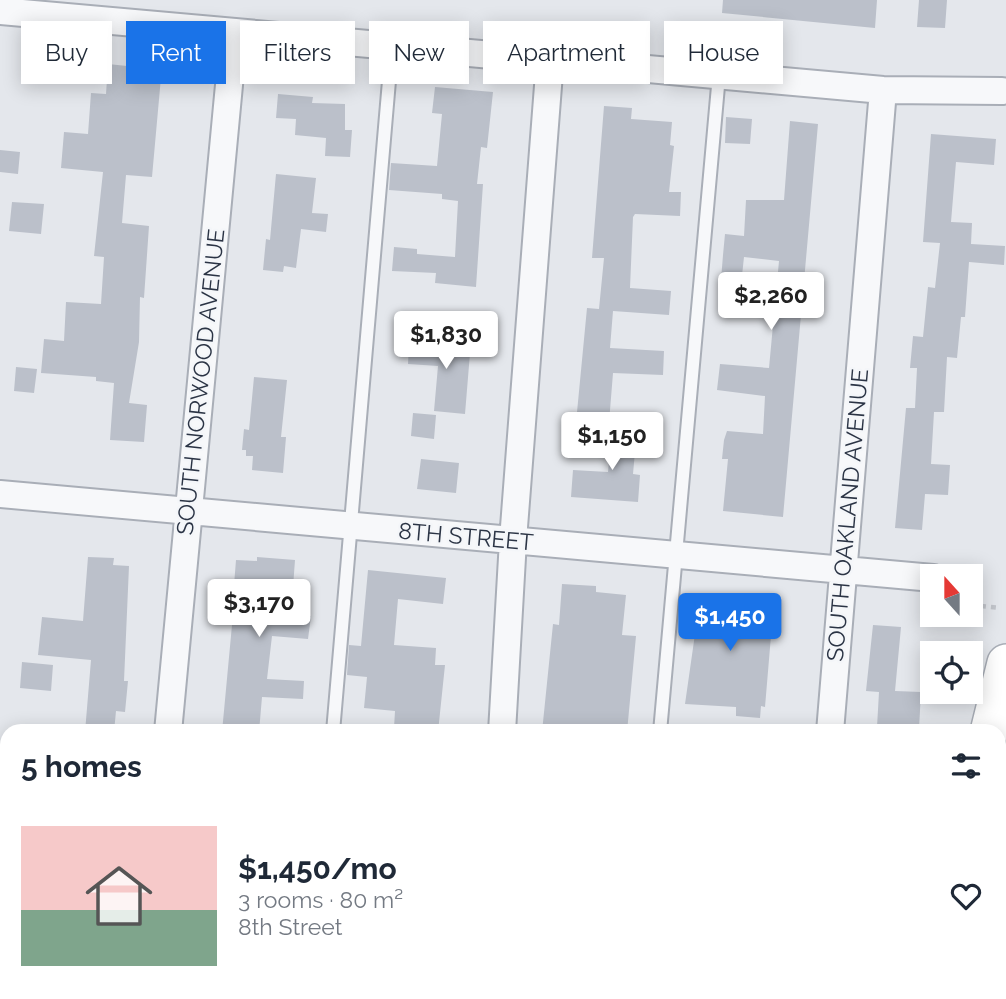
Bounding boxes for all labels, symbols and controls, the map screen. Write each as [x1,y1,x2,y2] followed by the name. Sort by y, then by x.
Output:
[21,21,112,84] chip: Buy
[126,21,226,84] chip: Rent
[240,21,355,84] chip: Filters
[369,21,469,84] chip: New
[483,21,650,84] chip: Apartment
[664,21,783,84] chip: House
[170,228,230,536] street label: SOUTH NORWOOD AVENUE
[714,272,828,332] pin: $2,260
[734,281,808,308] text: $2,260
[389,312,503,371] pin: $1,830
[410,320,482,347] text: $1,830
[821,368,873,662] street label: SOUTH OAKLAND AVENUE
[555,412,669,472] pin: $1,150
[577,421,647,448] text: $1,150
[397,517,535,555] street label: 8TH STREET
[920,564,984,626] north arrow
[920,564,983,704] map controls
[202,580,316,639] pin: $3,170
[223,588,295,615] text: $3,170
[673,594,787,653] pin: $1,450
[694,602,766,629] text: $1,450
[920,641,983,704] button: locate
[947,747,985,785] icon: filters
[21,749,142,784] text: 5 homes
[238,851,397,886] text: $1,450/mo
[77,854,161,938] icon: home
[947,877,985,915] icon: heart
[238,886,403,913] text: 3 rooms · 80 m²
[238,913,342,940] text: 8th Street

